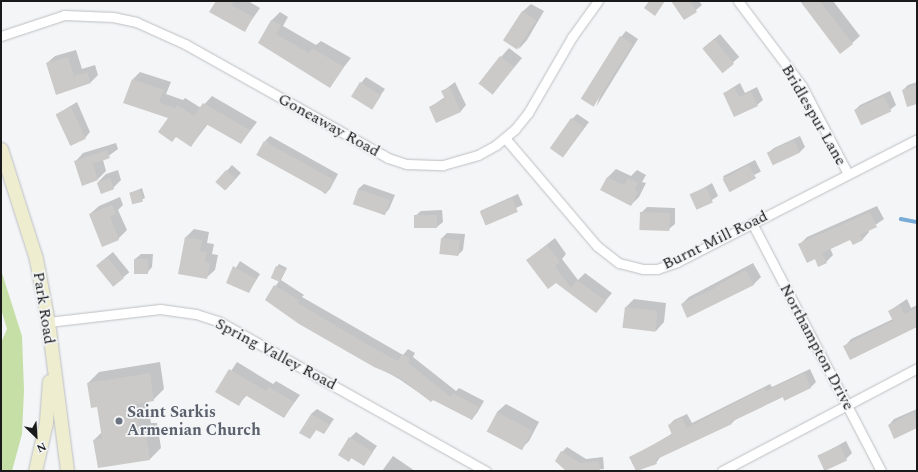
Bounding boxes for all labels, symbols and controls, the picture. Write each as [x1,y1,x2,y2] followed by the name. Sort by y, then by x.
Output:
[777,61,851,169] street label: Bridlespur Lane
[275,89,383,161] street label: Goneaway Road
[659,206,771,274] street label: Burnt Mill Road
[29,270,59,346] street label: Park Road
[776,281,858,413] street label: Northampton Drive
[212,314,340,394] street label: Spring Valley Road
[127,402,261,440] place label: Saint Sarkis Armenian Church
[16,416,56,456] north arrow
[114,416,124,426] marker: Saint Sarkis Armenian Church
[34,438,49,457] text: N

